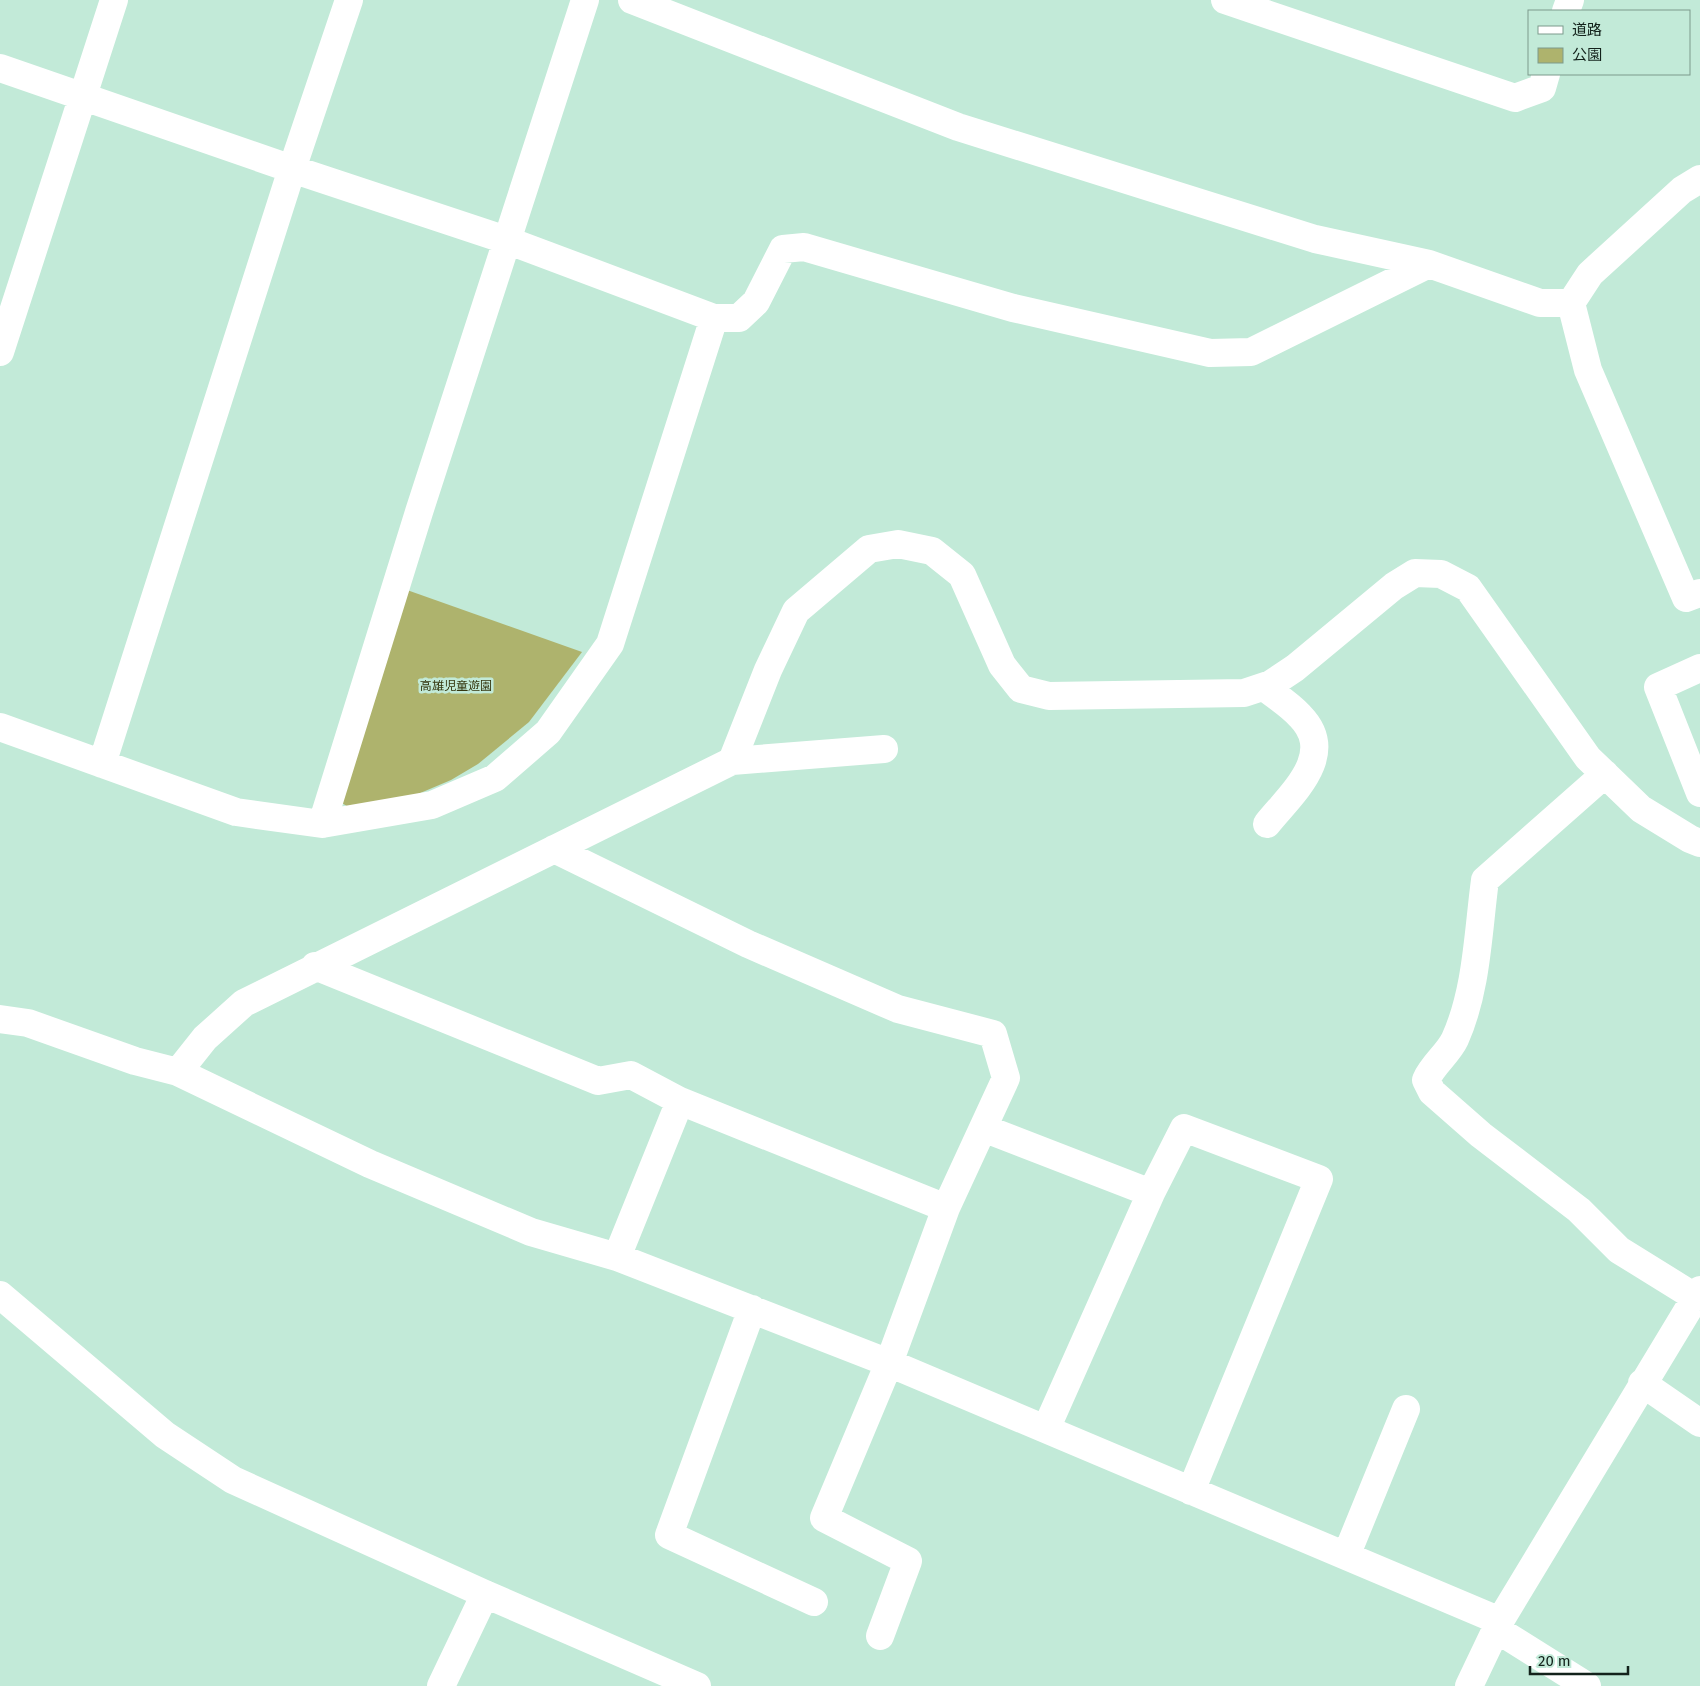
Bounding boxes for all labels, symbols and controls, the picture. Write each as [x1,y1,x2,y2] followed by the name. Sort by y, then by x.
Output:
[1528,10,1690,75] legend
[1572,21,1602,39] text: 道路
[1572,46,1602,64] text: 公園
[420,679,492,693] park label: 高雄児童遊園
[1530,1644,1628,1676] scale bar
[1538,1652,1571,1670] text: 20 m

